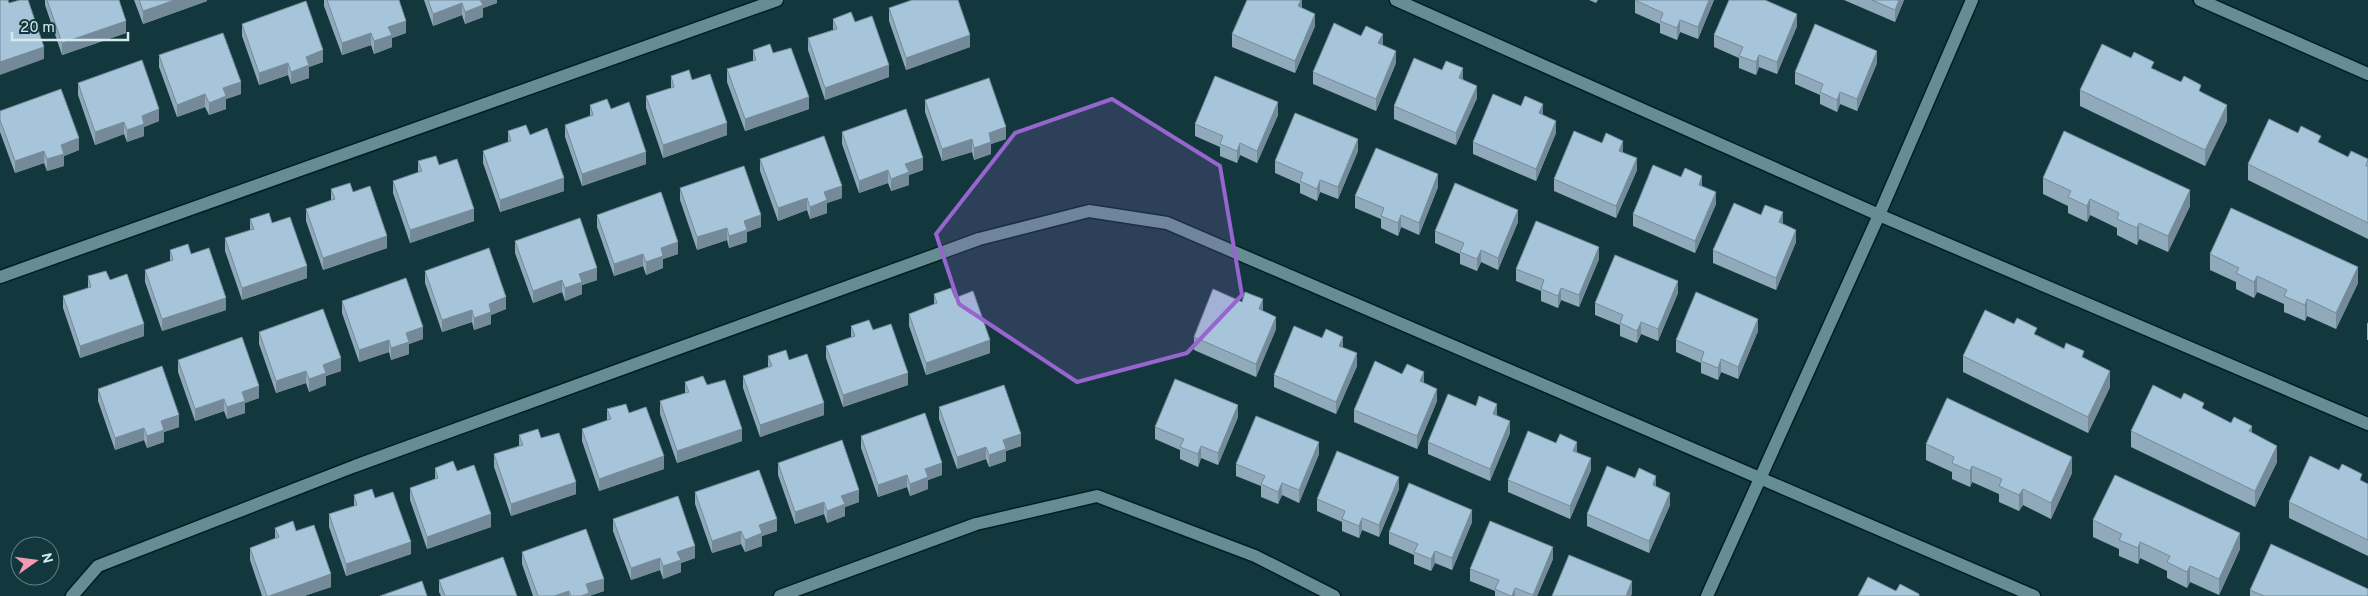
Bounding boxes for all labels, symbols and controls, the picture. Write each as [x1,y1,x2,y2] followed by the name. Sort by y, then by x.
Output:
[12,10,129,42] scale bar
[20,19,55,38] text: 20 m
[10,536,60,586] north arrow
[37,551,56,565] text: N

